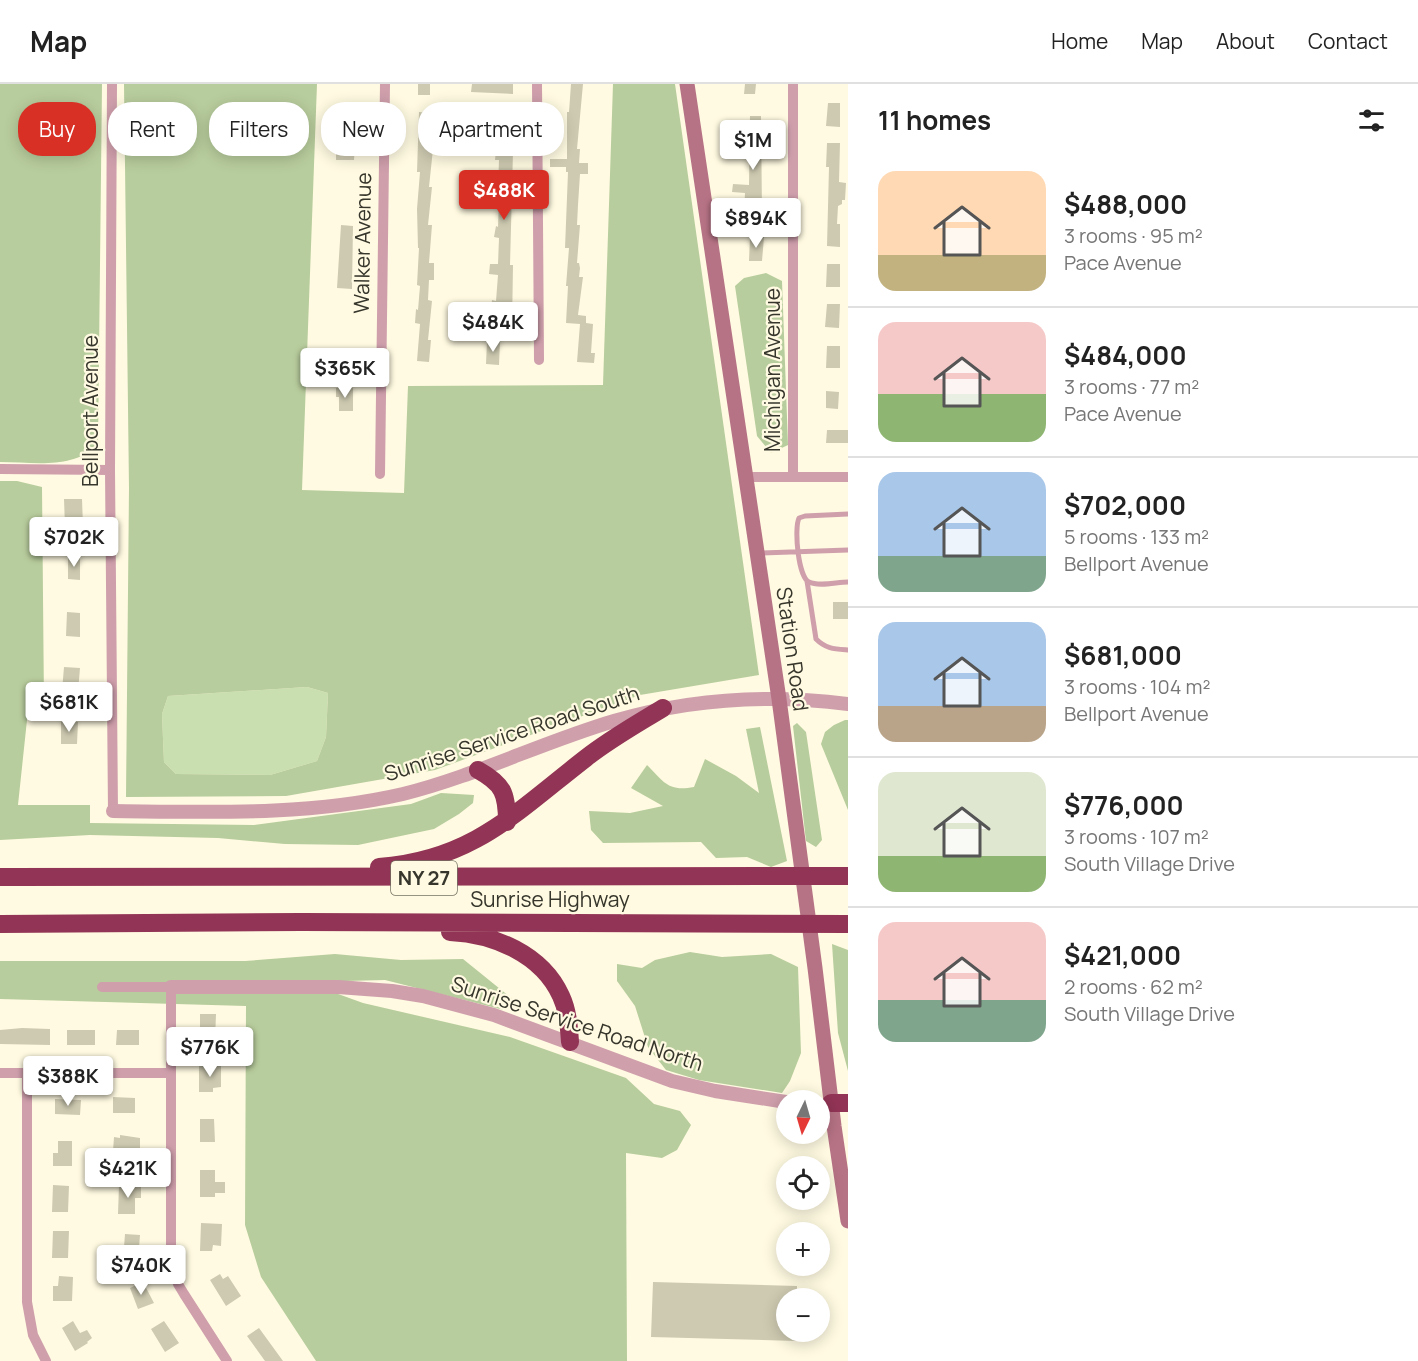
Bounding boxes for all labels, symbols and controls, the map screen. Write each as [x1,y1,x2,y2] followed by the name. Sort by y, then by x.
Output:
[30,22,87,60] text: Map
[1051,27,1108,55] text: Home
[1141,27,1183,55] text: Map
[1216,27,1275,55] text: About
[1308,27,1388,55] text: Contact
[18,102,96,156] chip: Buy
[108,102,197,156] chip: Rent
[209,102,309,156] chip: Filters
[321,102,406,156] chip: New
[418,102,564,156] chip: Apartment
[878,102,991,138] text: 11 homes
[1355,104,1388,137] icon: filters
[724,120,782,171] pin: $1M
[734,126,772,153] text: $1M
[462,170,546,221] pin: $488K
[347,172,377,314] street label: Walker Avenue
[473,176,535,203] text: $488K
[1064,186,1187,222] text: $488,000
[926,195,998,267] icon: home
[714,198,798,249] pin: $894K
[725,204,787,231] text: $894K
[1064,222,1203,249] text: 3 rooms · 95 m²
[1064,249,1182,276] text: Pace Avenue
[758,288,786,452] street label: Michigan Avenue
[451,302,535,353] pin: $484K
[462,308,524,335] text: $484K
[76,335,104,487] street label: Bellport Avenue
[1064,337,1187,373] text: $484,000
[926,346,998,418] icon: home
[303,348,387,399] pin: $365K
[314,354,376,381] text: $365K
[1064,373,1199,400] text: 3 rooms · 77 m²
[1064,400,1182,427] text: Pace Avenue
[1064,487,1186,523] text: $702,000
[926,496,998,568] icon: home
[32,517,116,568] pin: $702K
[43,523,105,550] text: $702K
[1064,523,1209,550] text: 5 rooms · 133 m²
[1064,550,1209,577] text: Bellport Avenue
[770,585,816,713] street label: Station Road
[1064,637,1182,673] text: $681,000
[926,646,998,718] icon: home
[1064,673,1210,700] text: 3 rooms · 104 m²
[381,679,643,788] street label: Sunrise Service Road South
[27,682,111,733] pin: $681K
[40,688,98,715] text: $681K
[1064,700,1209,727] text: Bellport Avenue
[1064,787,1184,823] text: $776,000
[926,796,998,868] icon: home
[1064,823,1209,850] text: 3 rooms · 107 m²
[1064,850,1235,877] text: South Village Drive
[391,861,457,895] road number: NY 27
[470,885,630,913] street label: Sunrise Highway
[1064,937,1181,973] text: $421,000
[926,946,998,1018] icon: home
[448,969,707,1077] street label: Sunrise Service Road North
[1064,973,1203,1000] text: 2 rooms · 62 m²
[1064,1000,1235,1027] text: South Village Drive
[168,1027,252,1078] pin: $776K
[180,1033,240,1060] text: $776K
[26,1056,110,1107] pin: $388K
[37,1062,99,1089] text: $388K
[776,1090,830,1144] north arrow
[776,1090,830,1342] map controls
[86,1148,170,1199] pin: $421K
[99,1154,157,1181] text: $421K
[776,1156,830,1210] button: locate
[776,1222,830,1276] button: +
[99,1245,183,1296] pin: $740K
[111,1251,171,1278] text: $740K
[776,1288,830,1342] button: −

